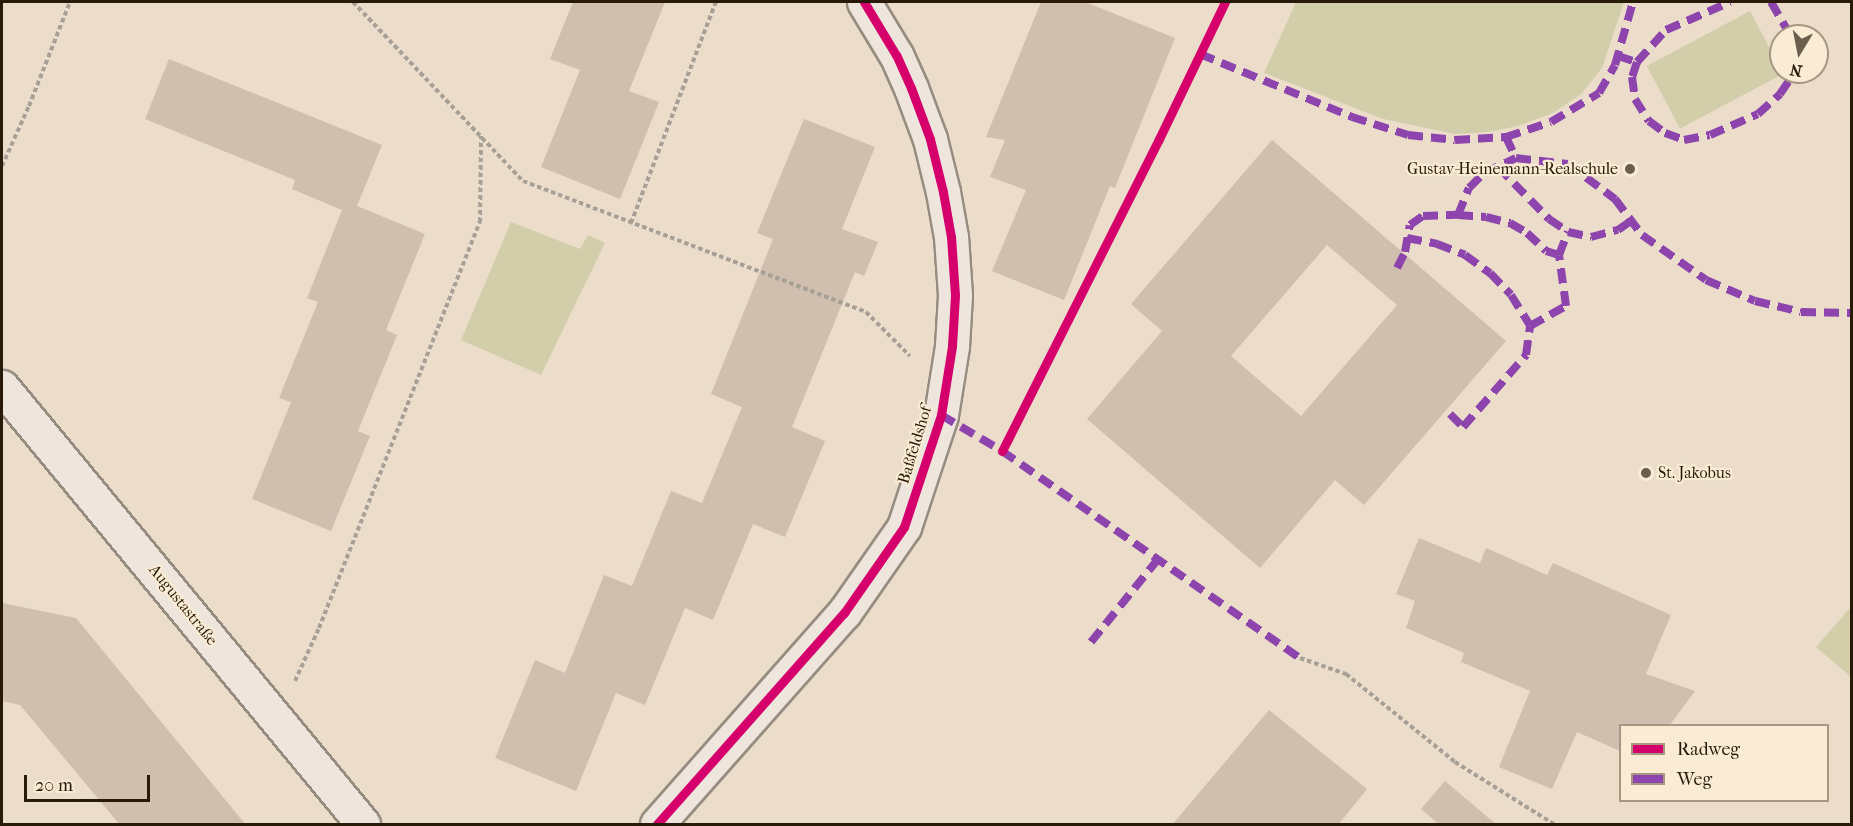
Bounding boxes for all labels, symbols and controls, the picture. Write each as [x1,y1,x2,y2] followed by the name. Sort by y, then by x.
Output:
[1769,24,1829,84] north arrow
[1789,60,1804,81] text: N
[1407,159,1618,179] place label: Gustav-Heinemann-Realschule
[1623,162,1637,176] marker: Gustav-Heinemann-Realschule
[894,404,936,486] street label: Baßfeldshof
[1658,463,1731,483] place label: St. Jakobus
[1639,466,1653,480] marker: St. Jakobus
[144,561,222,649] street label: Augustastraße
[1619,724,1829,802] legend
[1677,739,1740,760] text: Radweg
[27,763,153,801] scale bar
[1677,769,1712,790] text: Weg
[35,775,73,796] text: 20 m

